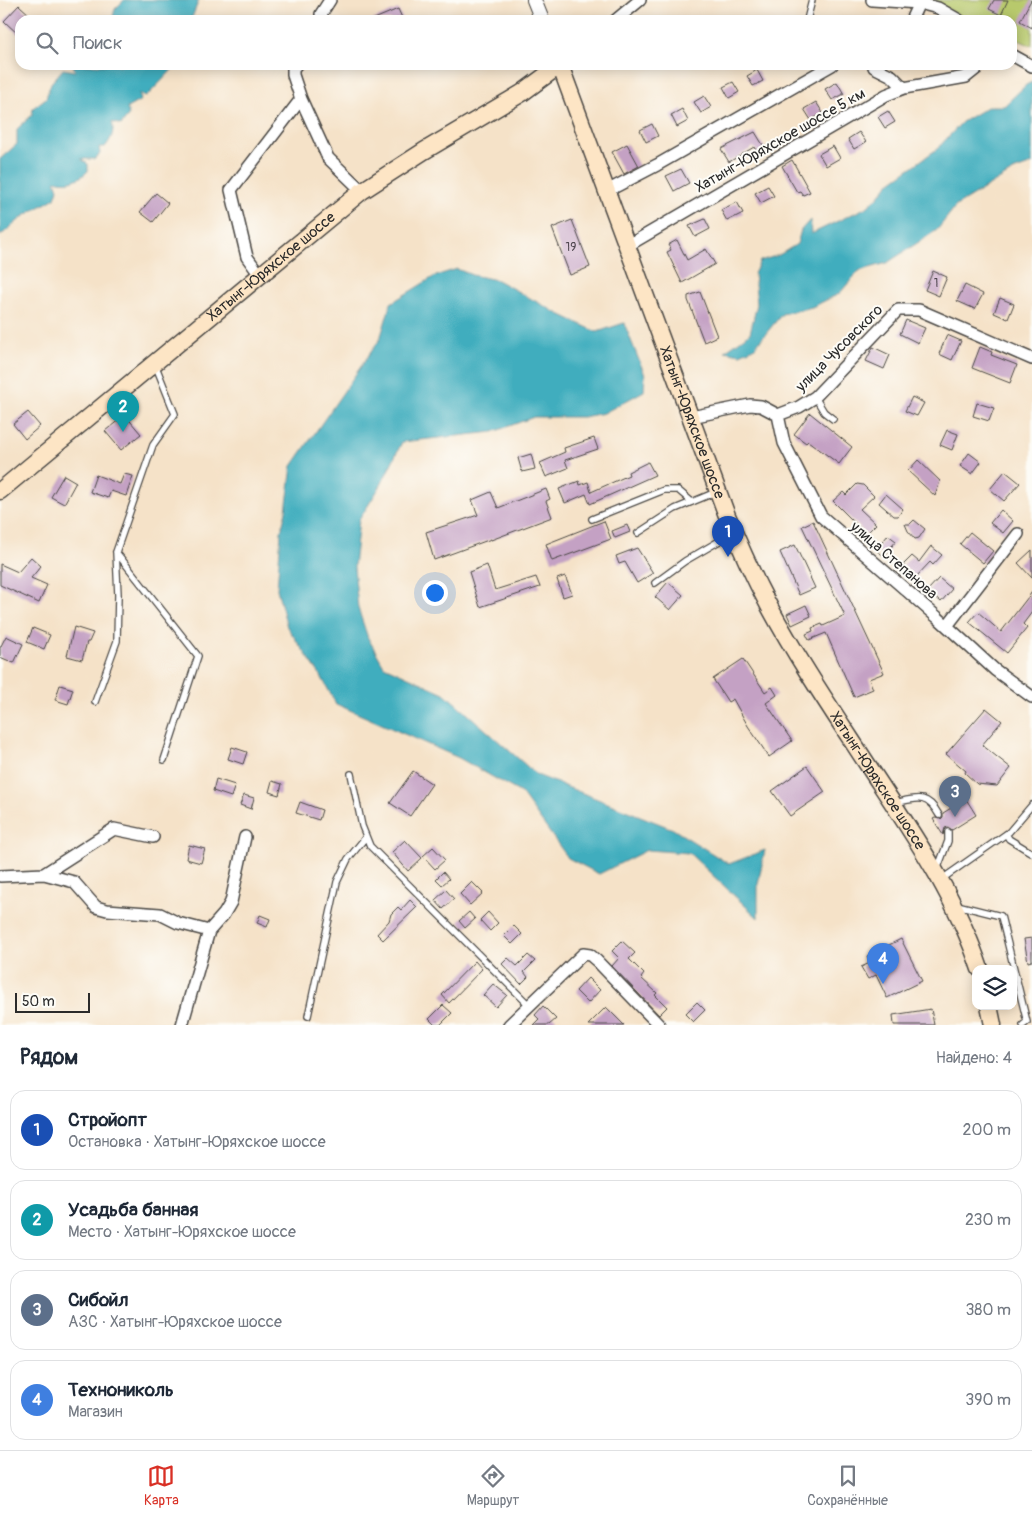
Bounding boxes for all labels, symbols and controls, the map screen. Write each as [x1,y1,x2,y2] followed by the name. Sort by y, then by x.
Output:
[15,15,1017,70] search box
[33,29,61,57] icon: search
[73,31,123,55] text: Поиск
[692,84,869,197] street label: Хатынг-Юряхское шоссе 5 км
[203,208,340,326] street label: Хатынг-Юряхское шоссе
[566,240,576,255] house number: 19
[934,276,938,291] house number: 1
[791,301,887,397] street label: улица Чусовского
[655,344,729,502] street label: Хатынг-Юряхское шоссе
[107,391,139,432] pin: 2
[712,516,744,557] pin: 1
[845,517,941,603] street label: улица Степанова
[422,580,448,606] your location
[825,708,930,854] street label: Хатынг-Юряхское шоссе
[939,776,971,817] pin: 3
[867,943,899,984] pin: 4
[972,965,1017,1010] map controls
[972,965,1017,1010] button: layers
[15,990,90,1013] scale bar
[22,993,55,1010] text: 50 m
[20,1044,78,1071] text: Рядом
[936,1048,1012,1068] text: Найдено: 4
[68,1108,147,1132] text: Стройопт
[34,1120,40,1140] text: 1
[963,1120,1011,1140] text: 200 m
[68,1132,326,1152] text: Остановка · Хатынг-Юряхское шоссе
[68,1198,198,1222] text: Усадьба банная
[33,1210,41,1230] text: 2
[965,1210,1011,1230] text: 230 m
[68,1222,296,1242] text: Место · Хатынг-Юряхское шоссе
[68,1288,128,1312] text: Сибойл
[33,1300,41,1320] text: 3
[965,1300,1011,1320] text: 380 m
[68,1312,282,1332] text: АЗС · Хатынг-Юряхское шоссе
[68,1378,174,1402] text: Технониколь
[32,1390,42,1410] text: 4
[965,1390,1011,1410] text: 390 m
[68,1402,123,1422] text: Магазин
[144,1462,179,1509] tab: Карта
[467,1462,519,1509] tab: Маршрут
[807,1462,888,1509] tab: Сохранённые

